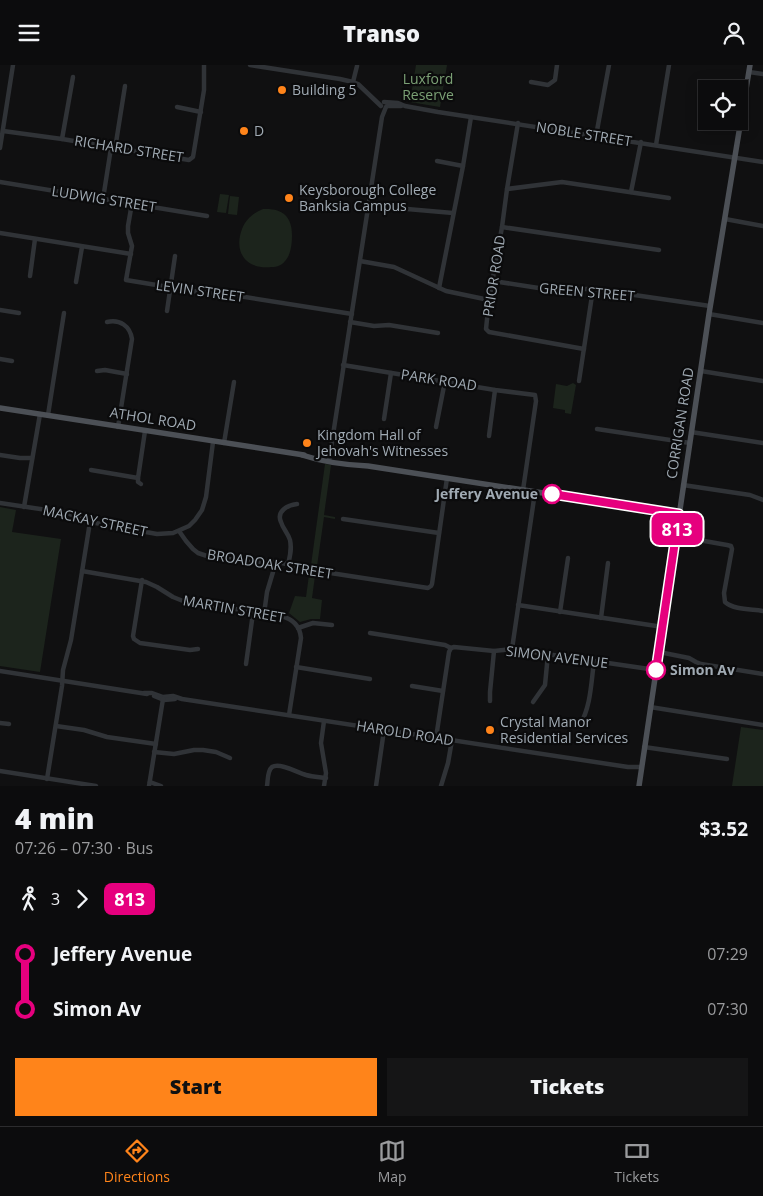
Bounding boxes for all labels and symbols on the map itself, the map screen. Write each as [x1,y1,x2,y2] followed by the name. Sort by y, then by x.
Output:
[402,69,454,104] park label: Luxford Reserve
[292,80,357,99] place label: Building 5
[276,84,288,96] marker: Building 5
[535,117,634,150] street label: NOBLE STREET
[254,121,264,140] place label: D
[238,125,250,137] marker: D
[73,130,185,167] street label: RICHARD STREET
[299,180,436,215] place label: Keysborough College Banksia Campus
[50,181,158,216] street label: LUDWIG STREET
[283,192,295,204] marker: Keysborough College Banksia Campus
[478,234,509,318] street label: PRIOR ROAD
[155,275,246,306] street label: LEVIN STREET
[538,278,636,305] street label: GREEN STREET
[400,364,478,395] street label: PARK ROAD
[661,366,698,480] street label: CORRIGAN ROAD
[108,402,198,435] street label: ATHOL ROAD
[315,425,448,460] place label: Kingdom Hall of Jehovah's Witnesses
[301,437,313,449] marker: Kingdom Hall of Jehovah's Witnesses
[433,484,538,503] place label: Jeffery Avenue
[542,484,562,504] marker: Jeffery Avenue
[41,500,149,541] street label: MACKAY STREET
[648,513,706,545] line badge: 813
[206,544,334,583] street label: BROADOAK STREET
[182,590,287,627] street label: MARTIN STREET
[505,641,609,672] street label: SIMON AVENUE
[646,660,666,680] marker: Simon Av
[670,660,735,679] place label: Simon Av
[500,712,629,747] place label: Crystal Manor Residential Services
[355,715,455,750] street label: HAROLD ROAD
[484,724,496,736] marker: Crystal Manor Residential Services

